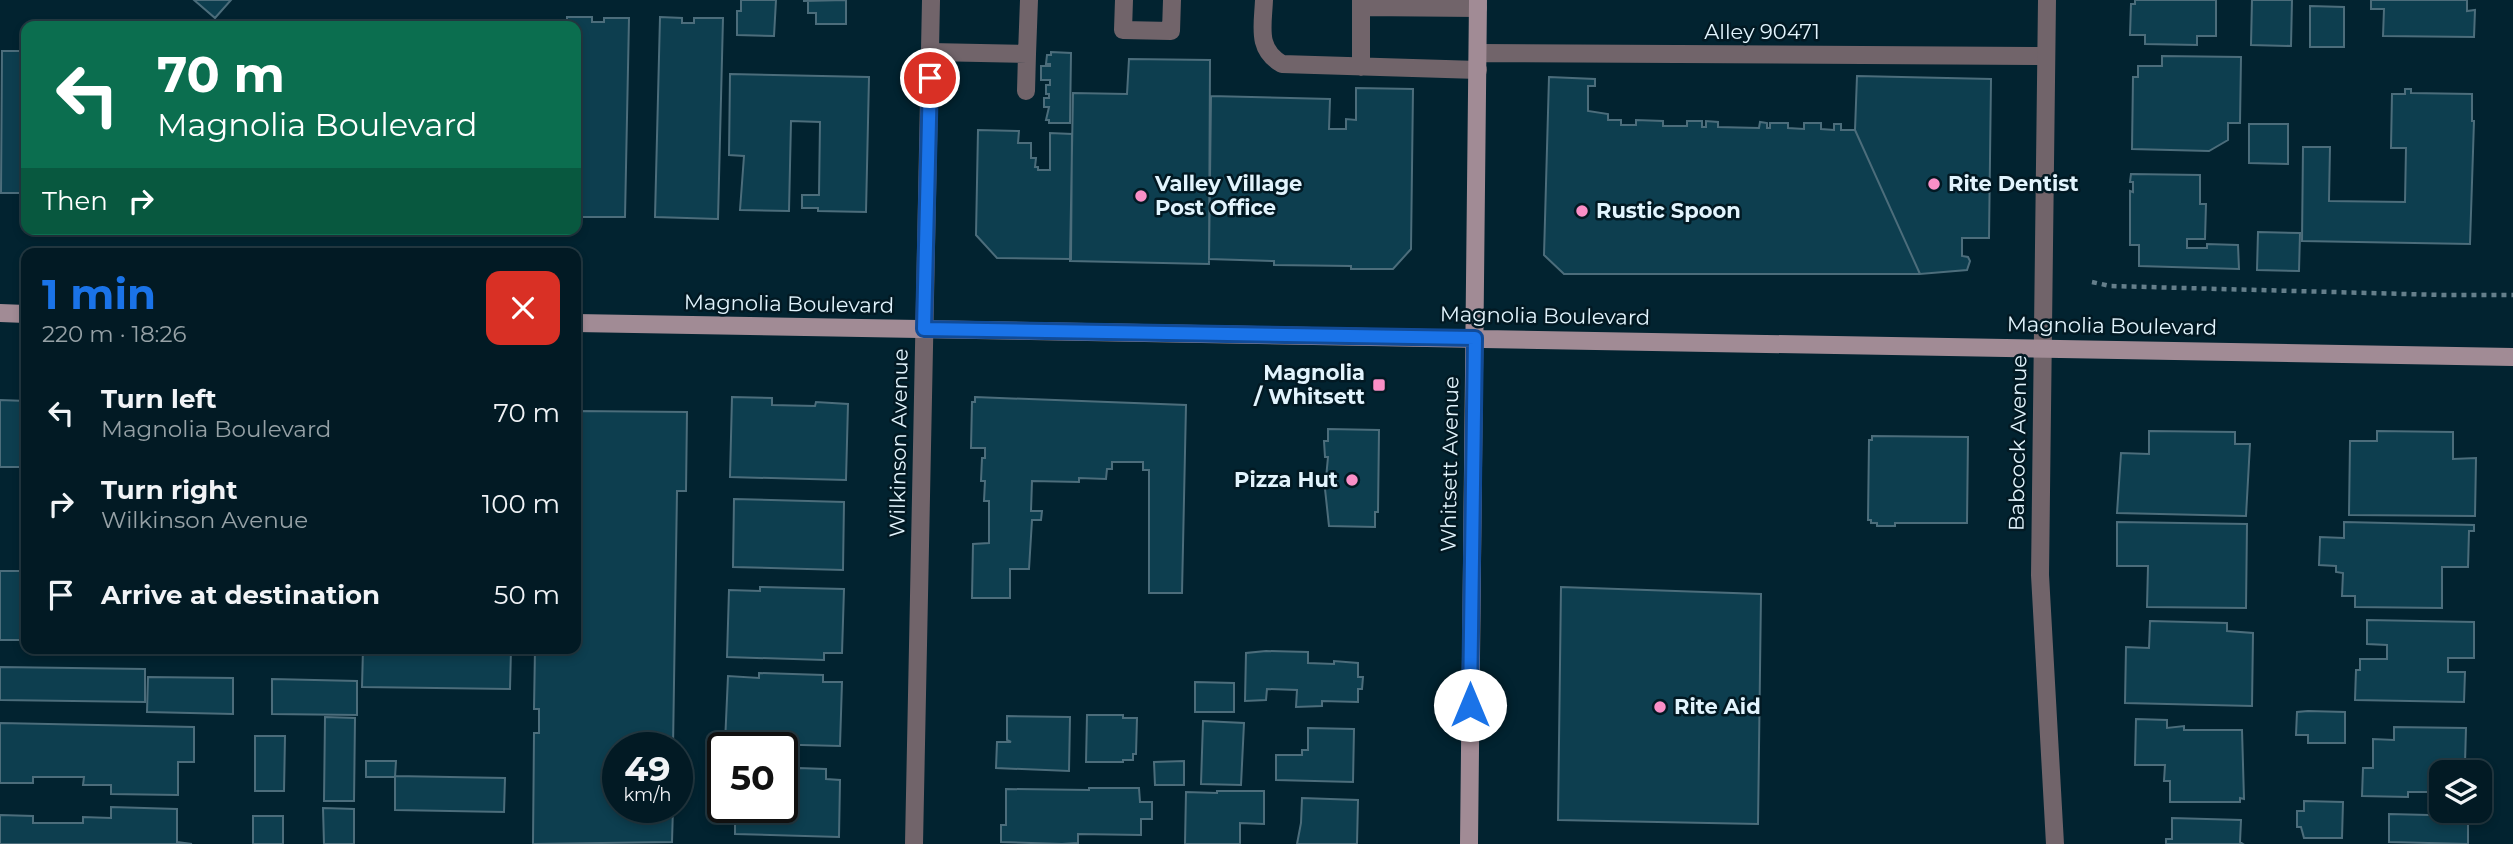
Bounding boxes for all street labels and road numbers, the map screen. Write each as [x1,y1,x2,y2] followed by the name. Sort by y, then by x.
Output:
[1704,19,1820,44] street label: Alley 90471
[684,289,894,318] street label: Magnolia Boulevard
[1440,301,1650,330] street label: Magnolia Boulevard
[2007,311,2217,340] street label: Magnolia Boulevard
[884,348,913,538] street label: Wilkinson Avenue
[2003,355,2032,531] street label: Babcock Avenue
[1435,376,1464,552] street label: Whitsett Avenue

